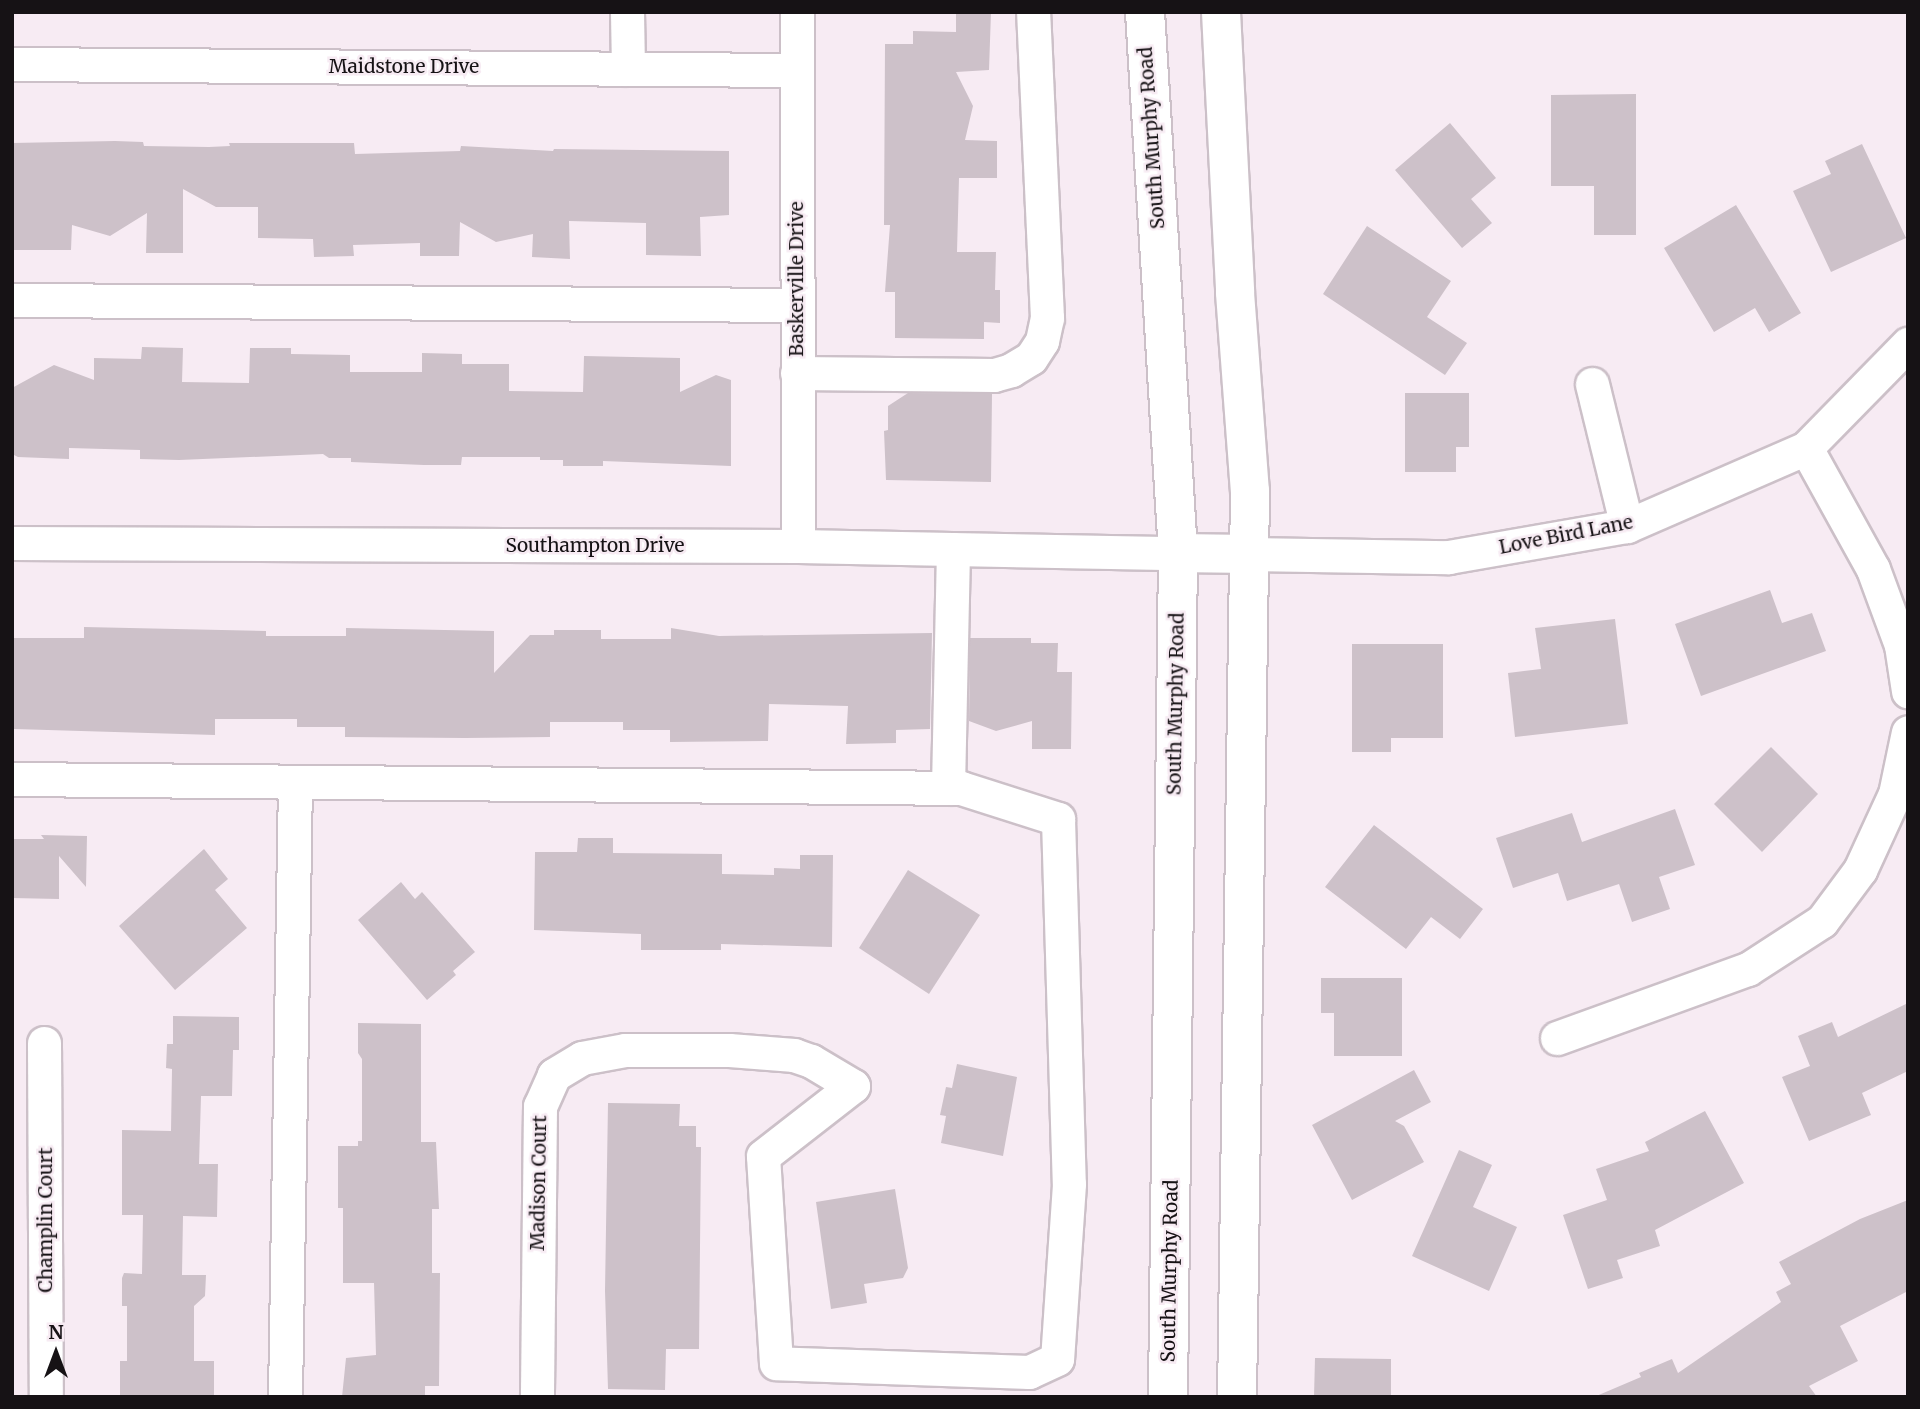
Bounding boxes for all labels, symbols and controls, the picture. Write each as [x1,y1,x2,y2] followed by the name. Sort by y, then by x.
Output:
[1134,46,1170,230] street label: South Murphy Road
[329,56,479,78] street label: Maidstone Drive
[786,201,808,357] street label: Baskerville Drive
[1497,511,1635,559] street label: Love Bird Lane
[505,535,685,557] street label: Southampton Drive
[1163,613,1189,795] street label: South Murphy Road
[526,1115,552,1251] street label: Madison Court
[35,1147,57,1293] street label: Champlin Court
[1157,1180,1183,1362] street label: South Murphy Road
[21,1318,91,1388] north arrow
[48,1320,64,1344] text: N

